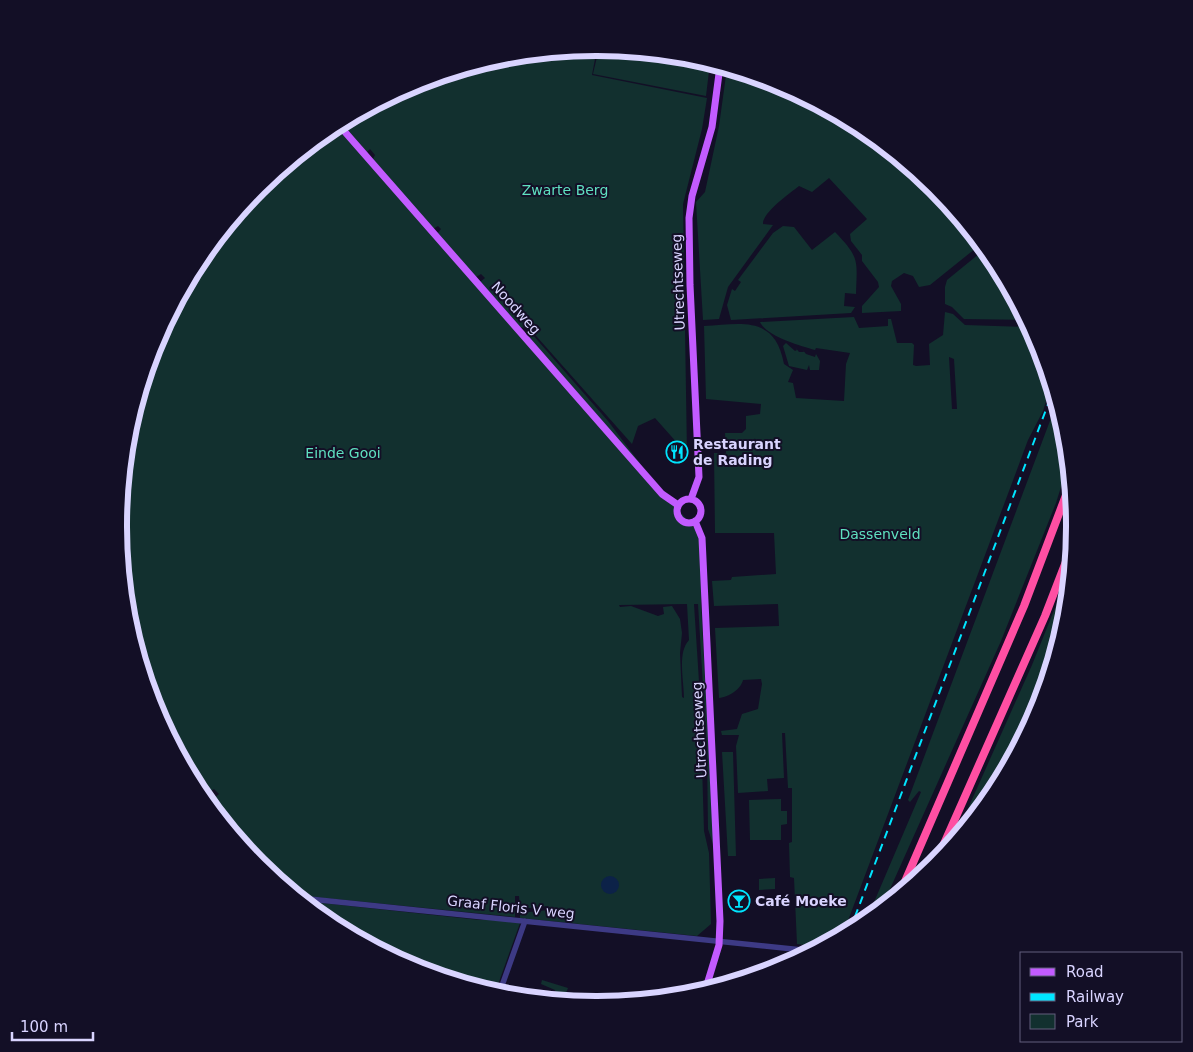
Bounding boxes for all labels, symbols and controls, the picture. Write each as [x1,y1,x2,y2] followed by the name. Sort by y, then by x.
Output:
[522,182,608,198] park label: Zwarte Berg
[668,233,688,331] street label: Utrechtseweg
[488,278,544,338] street label: Noodweg
[693,436,781,468] place label: Restaurant de Rading
[665,440,689,464] restaurant icon: Restaurant de Rading
[305,445,381,461] park label: Einde Gooi
[839,526,921,542] park label: Dassenveld
[688,681,710,779] street label: Utrechtseweg
[727,889,751,913] bar icon: Café Moeke
[446,892,576,922] street label: Graaf Floris V weg
[755,893,847,909] place label: Café Moeke
[1020,952,1183,1042] legend
[1066,963,1104,981] text: Road
[1066,988,1124,1006] text: Railway
[12,1010,94,1042] scale bar
[1066,1013,1099,1031] text: Park
[20,1018,68,1036] text: 100 m

